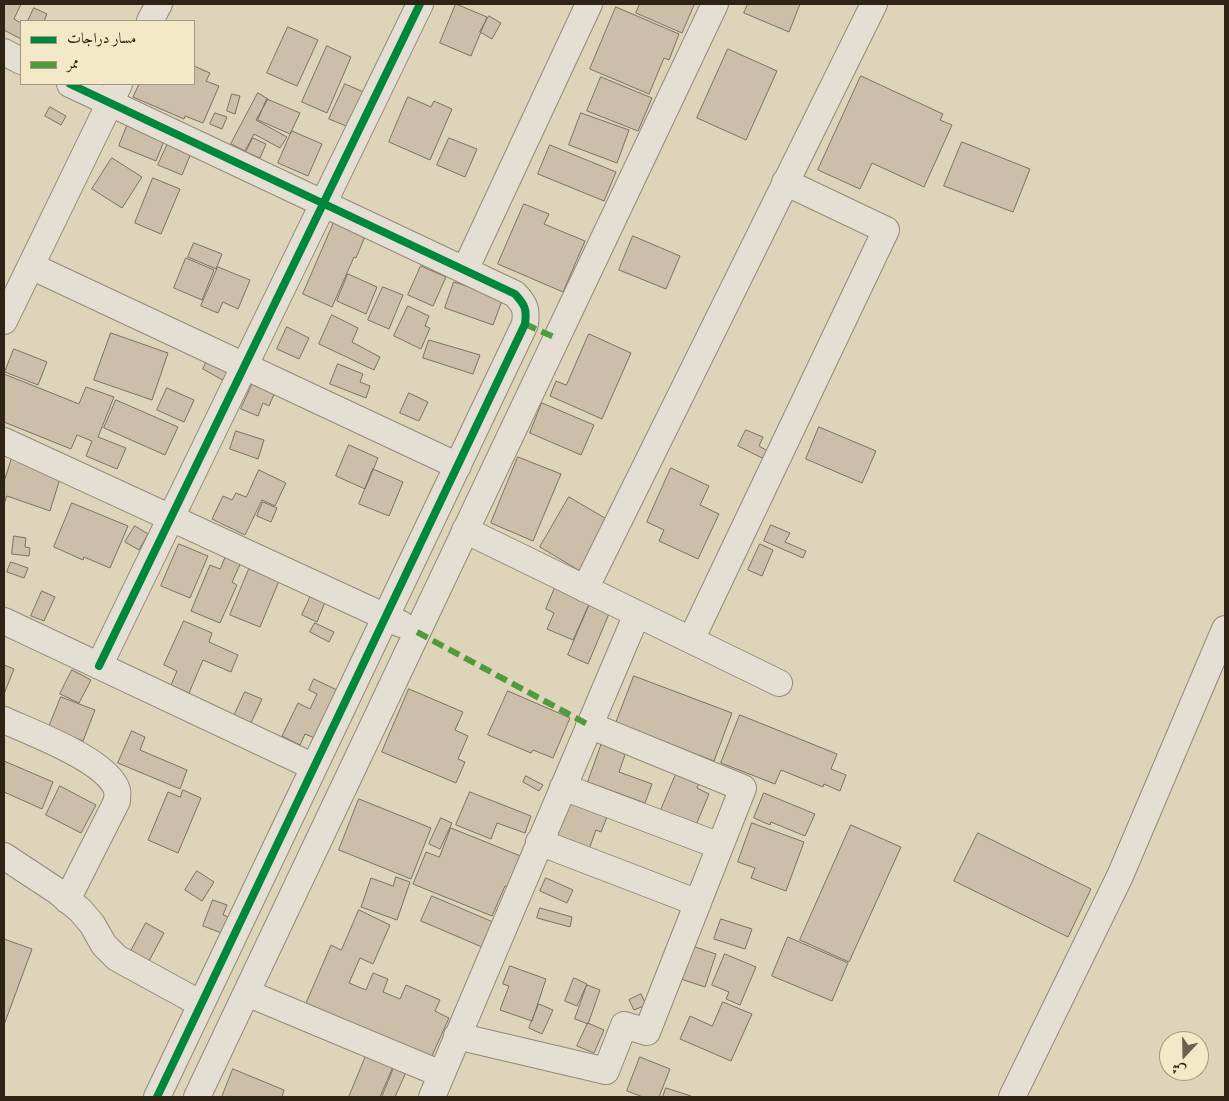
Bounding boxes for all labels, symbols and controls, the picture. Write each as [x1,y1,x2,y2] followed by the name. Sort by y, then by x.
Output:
[20,20,195,85] legend
[67,29,136,48] text: مسار دراجات
[67,54,79,73] text: ممر
[1159,1031,1209,1081] north arrow
[1169,1058,1189,1080] text: ش

